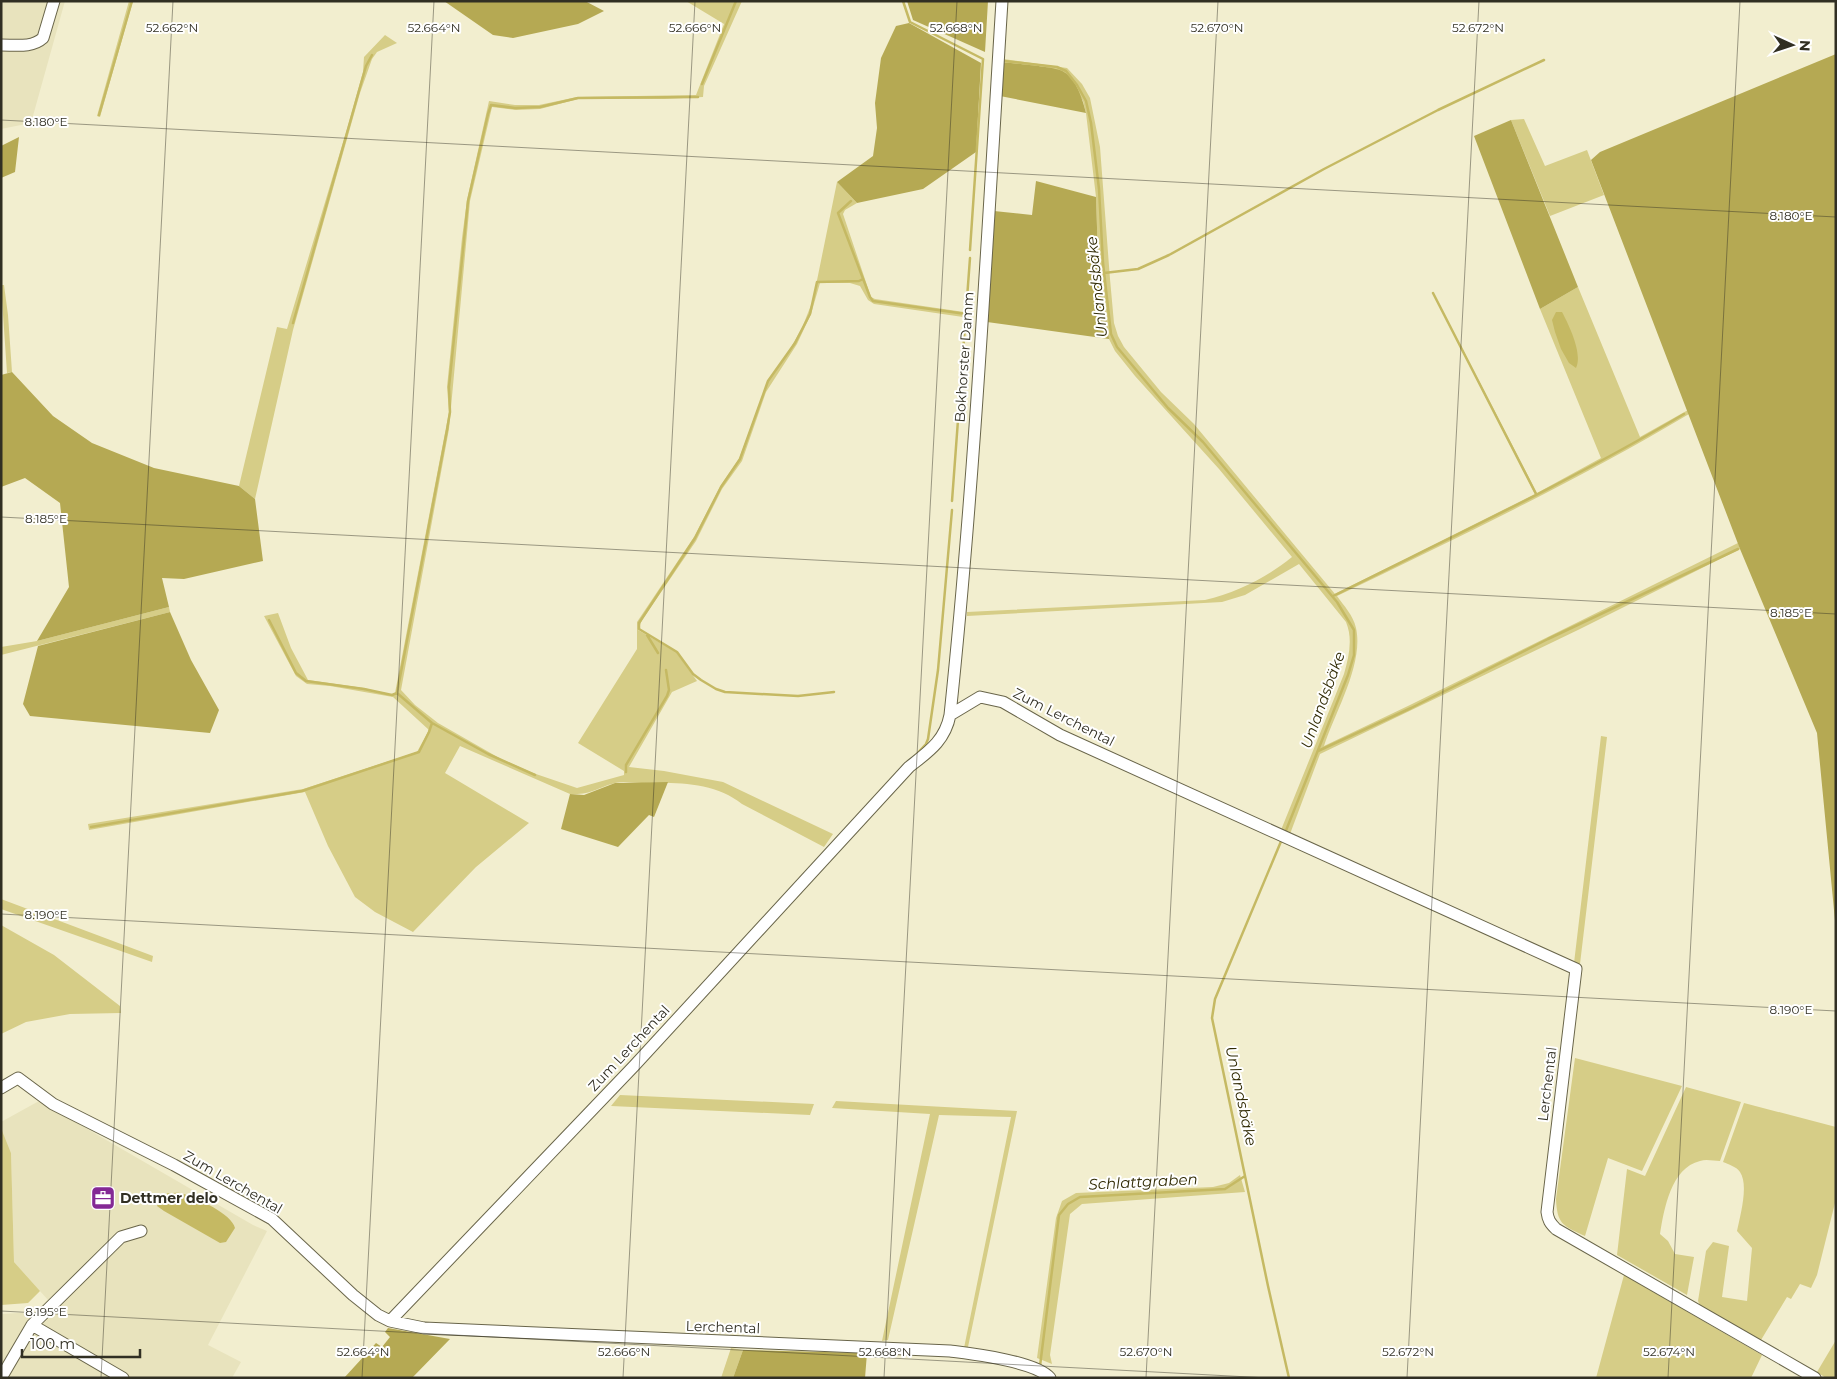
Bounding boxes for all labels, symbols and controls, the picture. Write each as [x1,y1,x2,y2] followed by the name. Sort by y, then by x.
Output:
[146,20,198,35] text: 52.662°N
[407,20,461,35] text: 52.664°N
[669,20,721,35] text: 52.666°N
[929,20,983,35] text: 52.668°N
[1191,20,1243,35] text: 52.670°N
[1452,20,1504,35] text: 52.672°N
[1767,20,1817,70] north arrow
[1796,40,1814,52] text: N
[24,114,68,129] text: 8.180°E
[1769,208,1813,223] text: 8.180°E
[1082,236,1111,339] water label: Unlandsbäke
[950,291,978,423] street label: Bokhorster Damm
[25,511,67,526] text: 8.185°E
[1770,605,1812,620] text: 8.185°E
[1296,649,1349,751] water label: Unlandsbäke
[1010,684,1118,750] street label: Zum Lerchental
[25,907,67,922] text: 8.190°E
[584,1001,674,1095] street label: Zum Lerchental
[1770,1002,1812,1017] text: 8.190°E
[1222,1044,1261,1148] water label: Unlandsbäke
[1534,1046,1560,1122] street label: Lerchental
[180,1146,286,1218] street label: Zum Lerchental
[1088,1169,1198,1194] water label: Schlattgraben
[90,1185,116,1211] office icon: Dettmer delo
[120,1189,218,1207] place label: Dettmer delo
[25,1304,67,1319] text: 8.195°E
[685,1317,761,1337] street label: Lerchental
[22,1326,140,1358] scale bar
[30,1334,75,1353] text: 100 m
[336,1344,390,1359] text: 52.664°N
[598,1344,650,1359] text: 52.666°N
[858,1344,912,1359] text: 52.668°N
[1120,1344,1172,1359] text: 52.670°N
[1382,1344,1434,1359] text: 52.672°N
[1643,1344,1695,1359] text: 52.674°N

